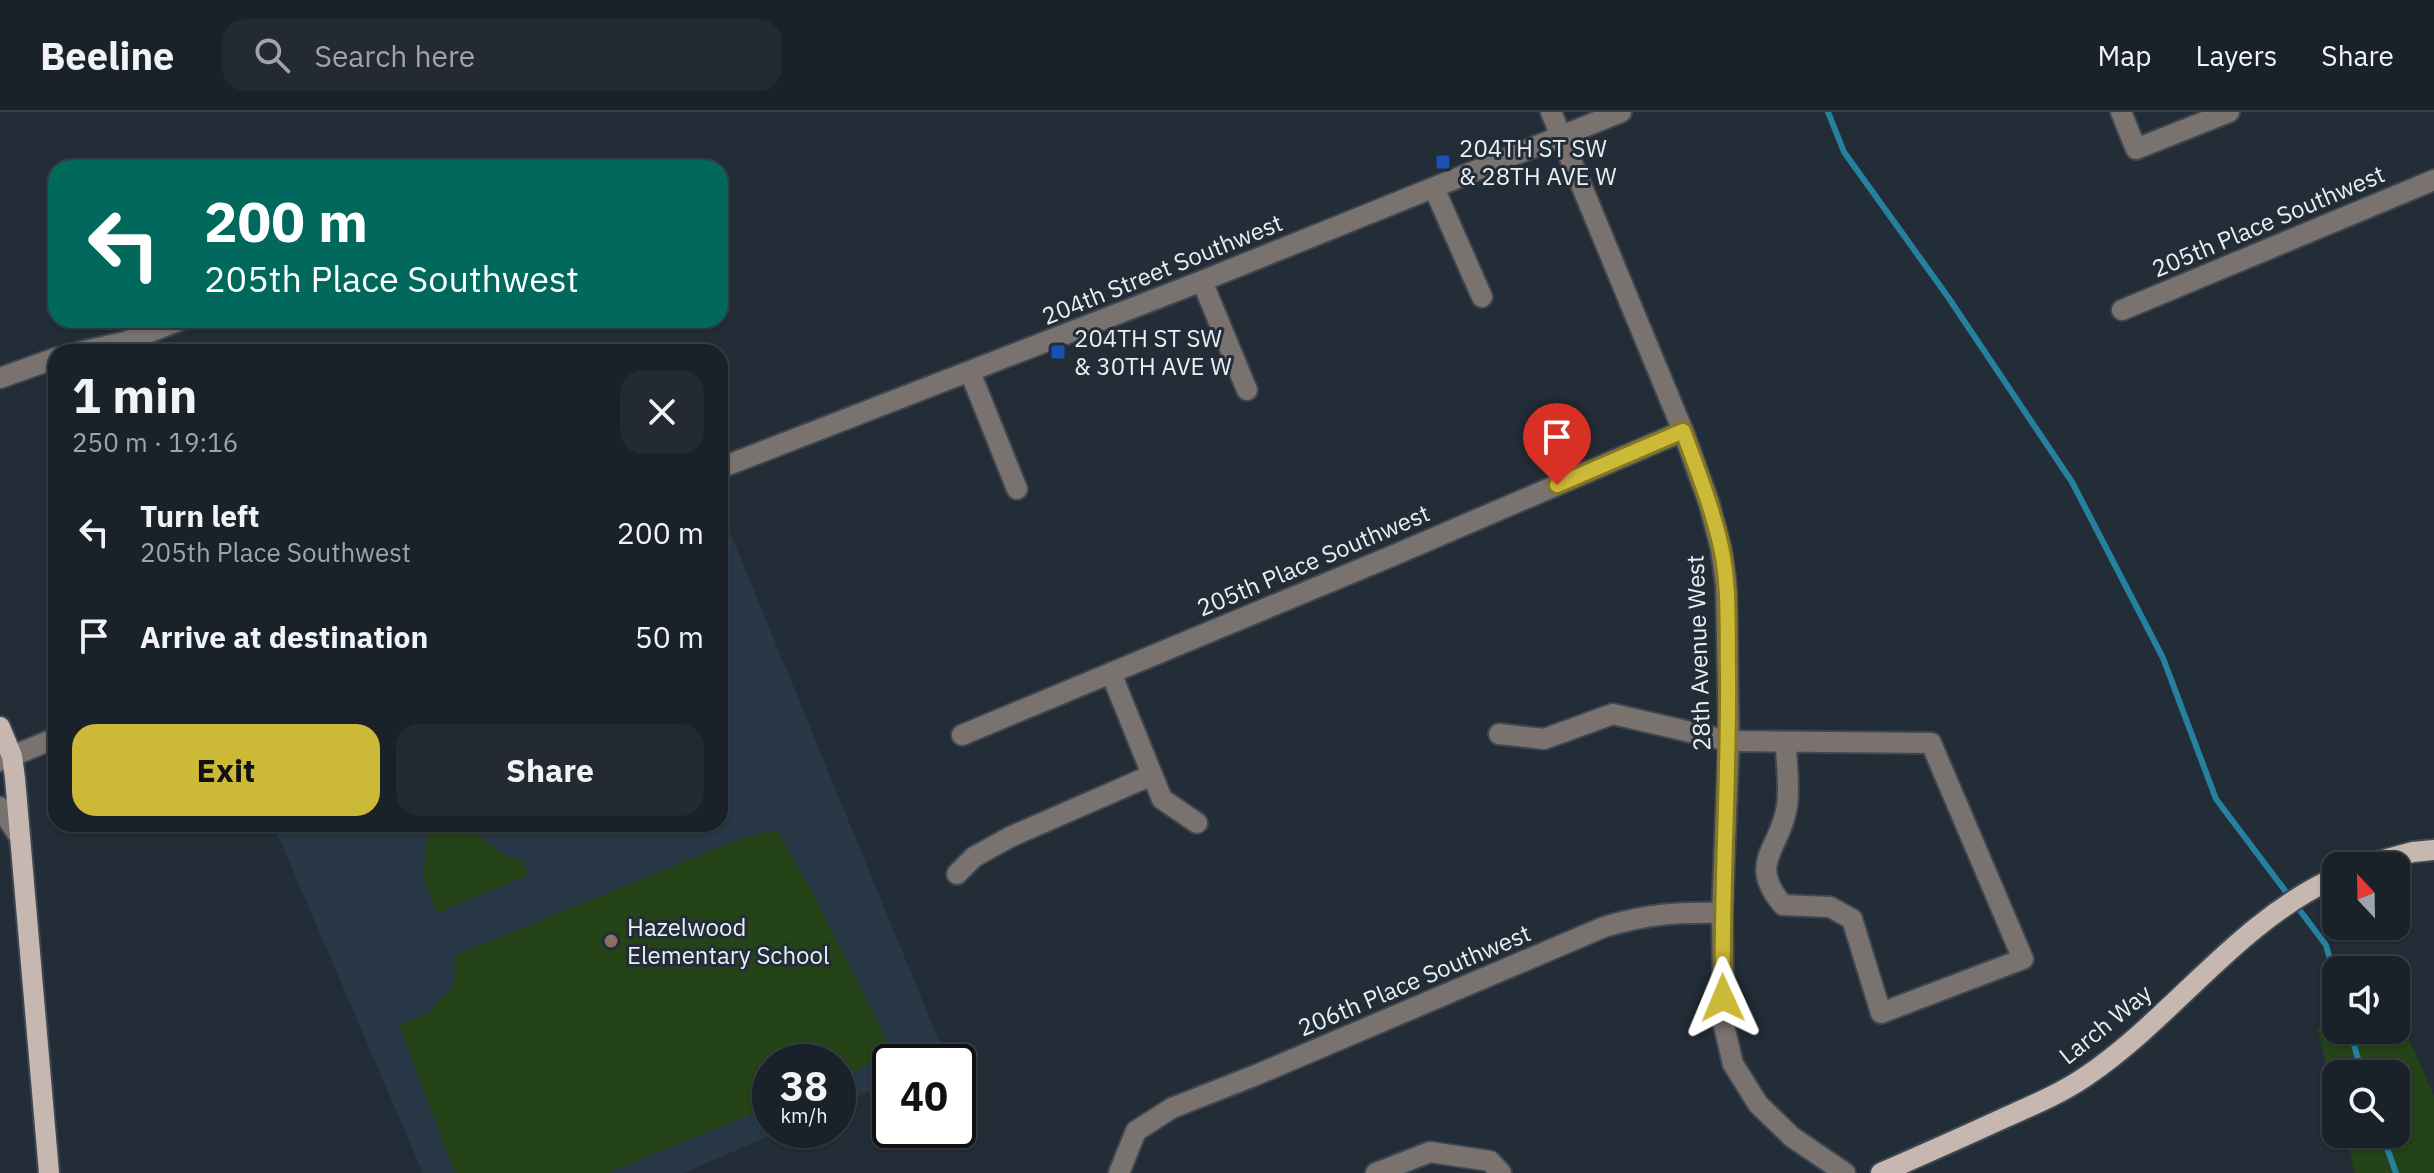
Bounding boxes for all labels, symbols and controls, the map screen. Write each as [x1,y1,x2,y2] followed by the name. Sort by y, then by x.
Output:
[222,19,782,91] search box
[40,31,174,80] text: Beeline
[250,33,294,77] icon: search
[314,36,475,75] text: Search here
[2097,37,2151,74] text: Map
[2195,37,2277,74] text: Layers
[2321,37,2394,74] text: Share
[1459,132,1617,192] place label: 204TH ST SW & 28TH AVE W
[1434,153,1452,171] marker: 204TH ST SW & 28TH AVE W
[2147,157,2389,285] street label: 205th Place Southwest
[204,185,368,257] text: 200 m
[72,192,176,296] icon: left
[1037,206,1287,332] street label: 204th Street Southwest
[204,255,579,302] text: 205th Place Southwest
[1074,322,1232,382] place label: 204TH ST SW & 30TH AVE W
[1049,343,1067,361] marker: 204TH ST SW & 30TH AVE W
[72,364,197,426] text: 1 min
[620,370,704,454] button: close
[1523,403,1591,485] pin
[1535,415,1579,459] icon: arrive
[72,425,238,459] text: 250 m · 19:16
[140,496,259,535] text: Turn left
[1192,496,1434,624] street label: 205th Place Southwest
[72,510,116,554] icon: left
[617,513,704,552] text: 200 m
[140,535,411,569] text: 205th Place Southwest
[1679,554,1717,752] street label: 28th Avenue West
[72,614,116,658] icon: arrive
[140,617,428,656] text: Arrive at destination
[635,617,704,656] text: 50 m
[72,724,380,816] button: Exit
[396,724,704,816] button: Share
[2322,852,2410,940] north arrow
[2322,852,2410,1148] map controls
[627,911,829,971] place label: Hazelwood Elementary School
[1293,916,1535,1044] street label: 206th Place Southwest
[602,932,620,950] marker: Hazelwood Elementary School
[1681,956,1765,1040] position arrow
[2322,956,2410,1044] button: sound
[2052,977,2158,1071] street label: Larch Way
[872,1044,976,1148] speed limit sign: 40
[780,1060,828,1112] text: 38
[2322,1060,2410,1148] button: search
[780,1102,828,1129] text: km/h

